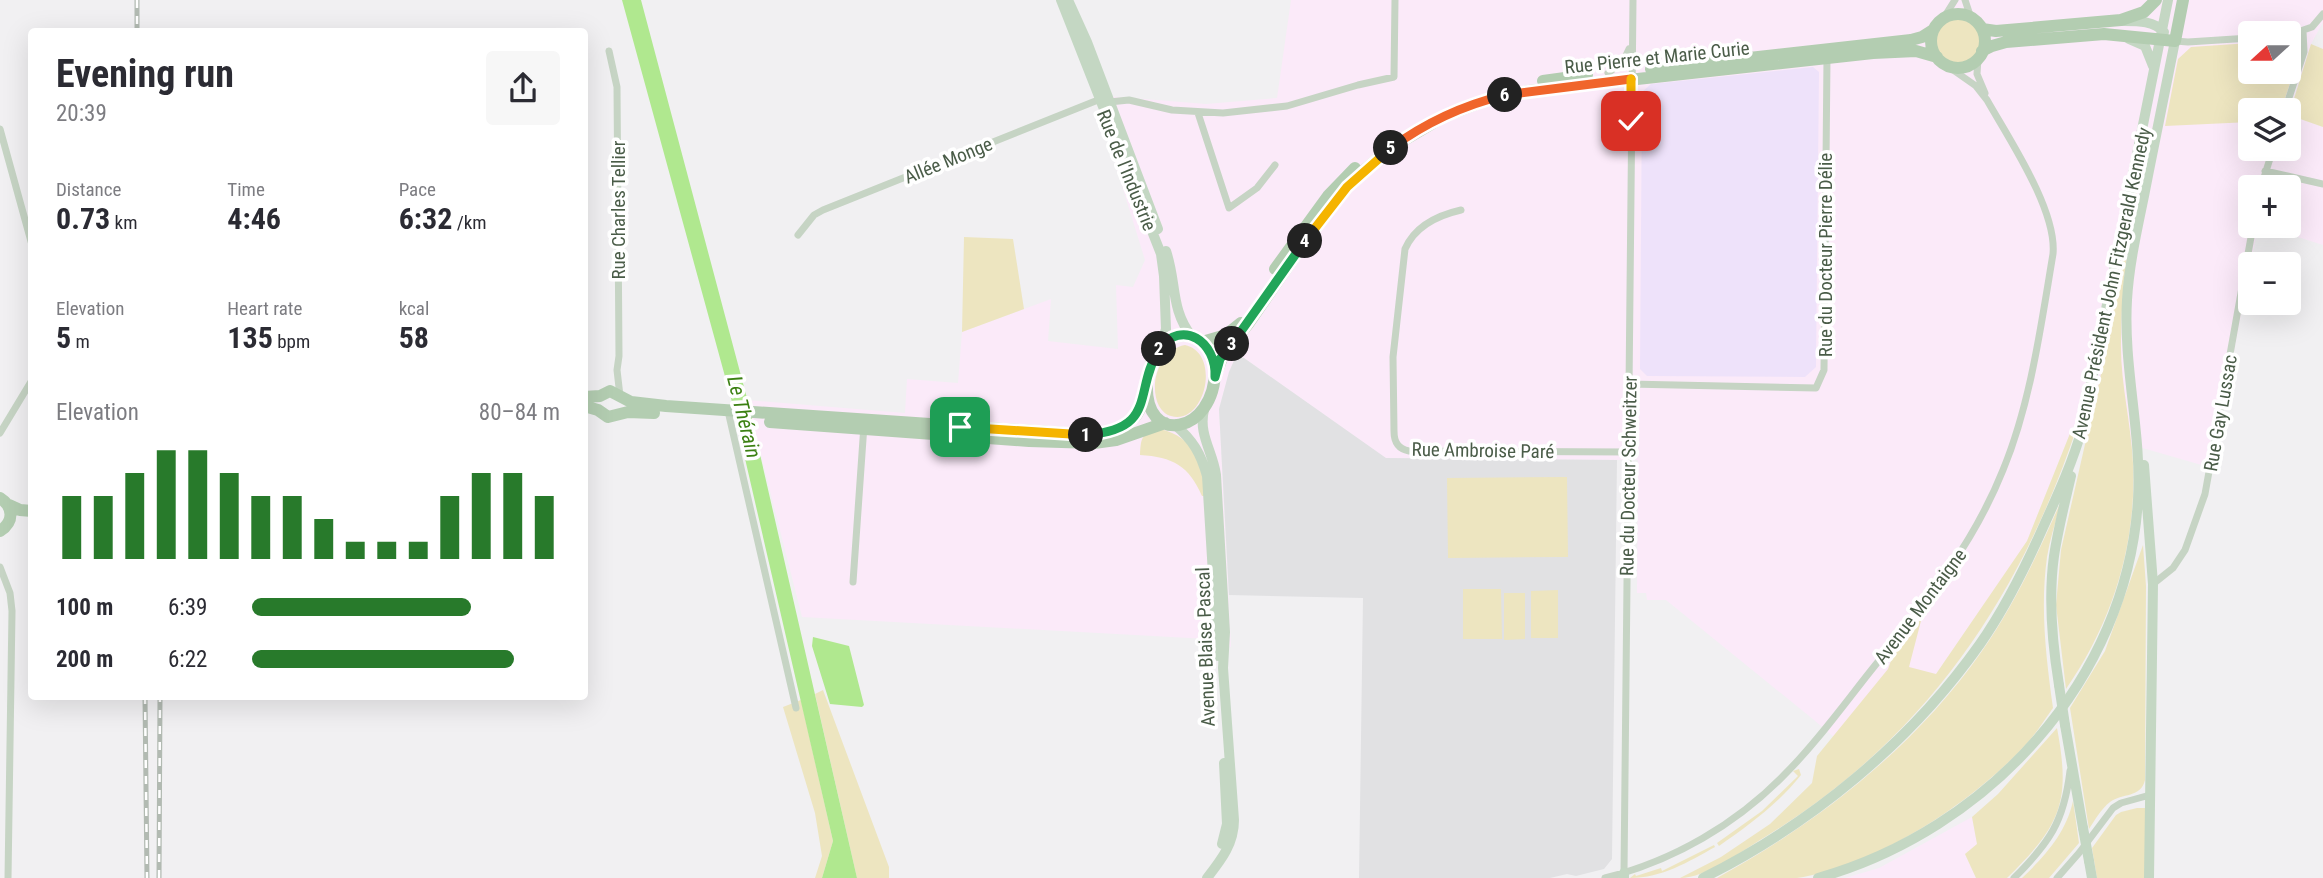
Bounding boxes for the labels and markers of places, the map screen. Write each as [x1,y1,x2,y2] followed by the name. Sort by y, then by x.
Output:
[1488,78,1522,112] pin: 6
[1601,91,1661,151] pin
[1374,130,1408,166] pin: 5
[1288,224,1322,258] pin: 4
[1214,326,1250,362] pin: 3
[1142,332,1176,366] pin: 2
[930,397,990,457] pin
[1068,418,1104,452] pin: 1

